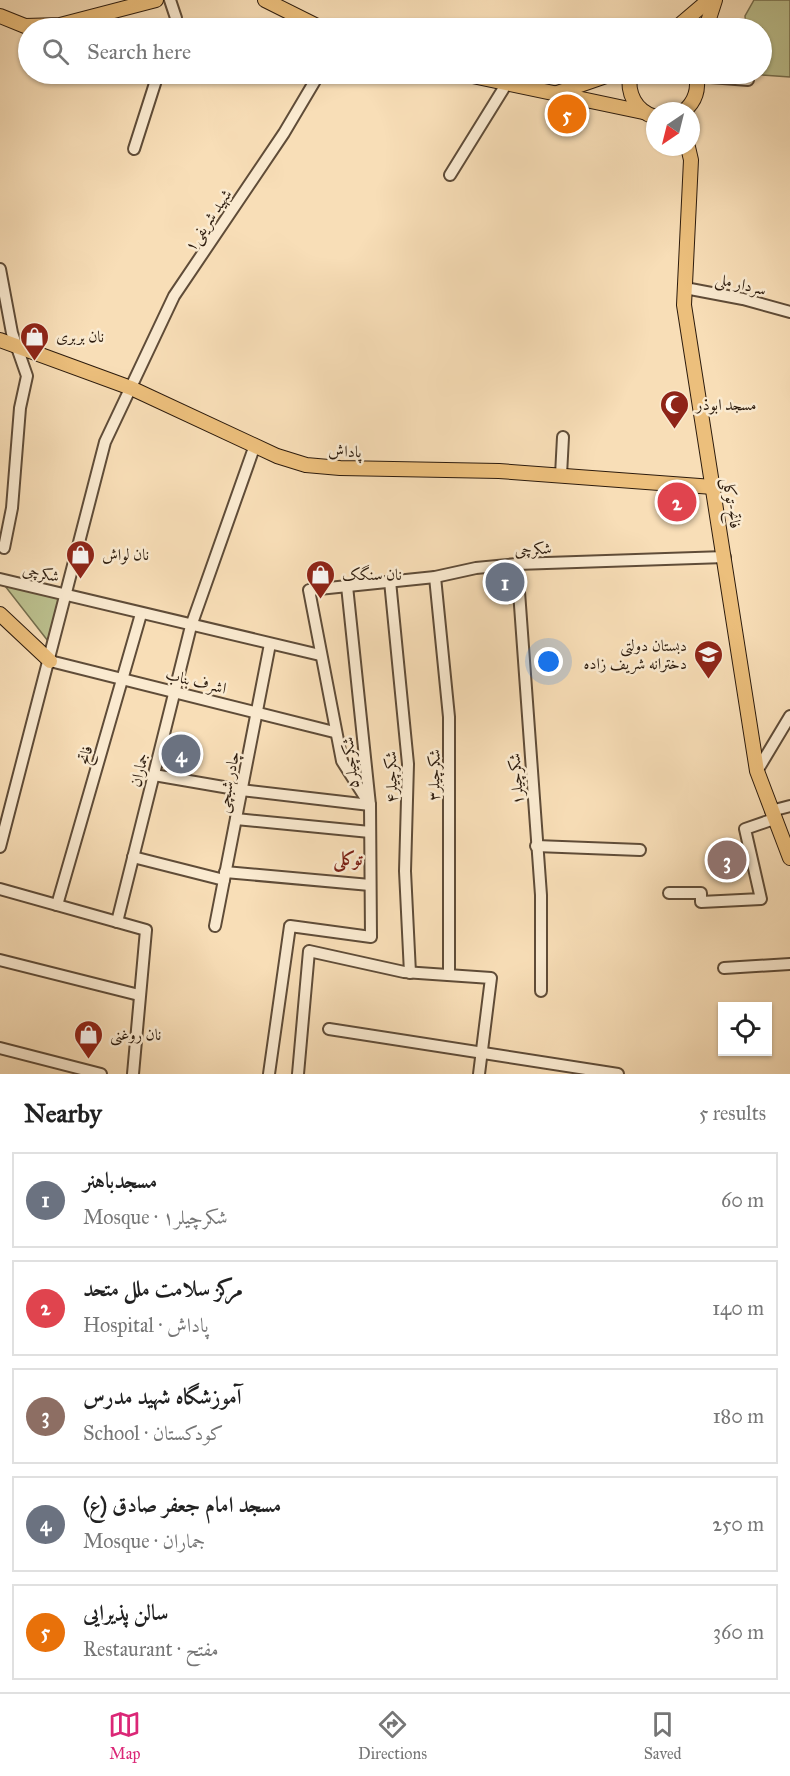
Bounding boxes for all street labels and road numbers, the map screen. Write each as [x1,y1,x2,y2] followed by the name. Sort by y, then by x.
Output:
[180,185,237,256] street label: شهید شریفی۱
[713,269,768,301] street label: سردار ملی
[328,441,363,463] street label: پاداش
[715,476,745,531] street label: فاتح-توکلی
[514,539,552,560] street label: شکرچی
[21,560,61,587] street label: شکرچی
[163,664,228,699] street label: اشرف بناب
[338,736,363,790] street label: شکرچیلر۵
[73,743,101,768] street label: فاتح
[424,749,445,801] street label: شکرچیلر۳
[213,750,245,815] street label: چادر شبچی
[126,751,152,789] street label: جماران
[381,751,402,803] street label: شکرچیلر۴
[505,752,528,806] street label: شکرچیلر۱

